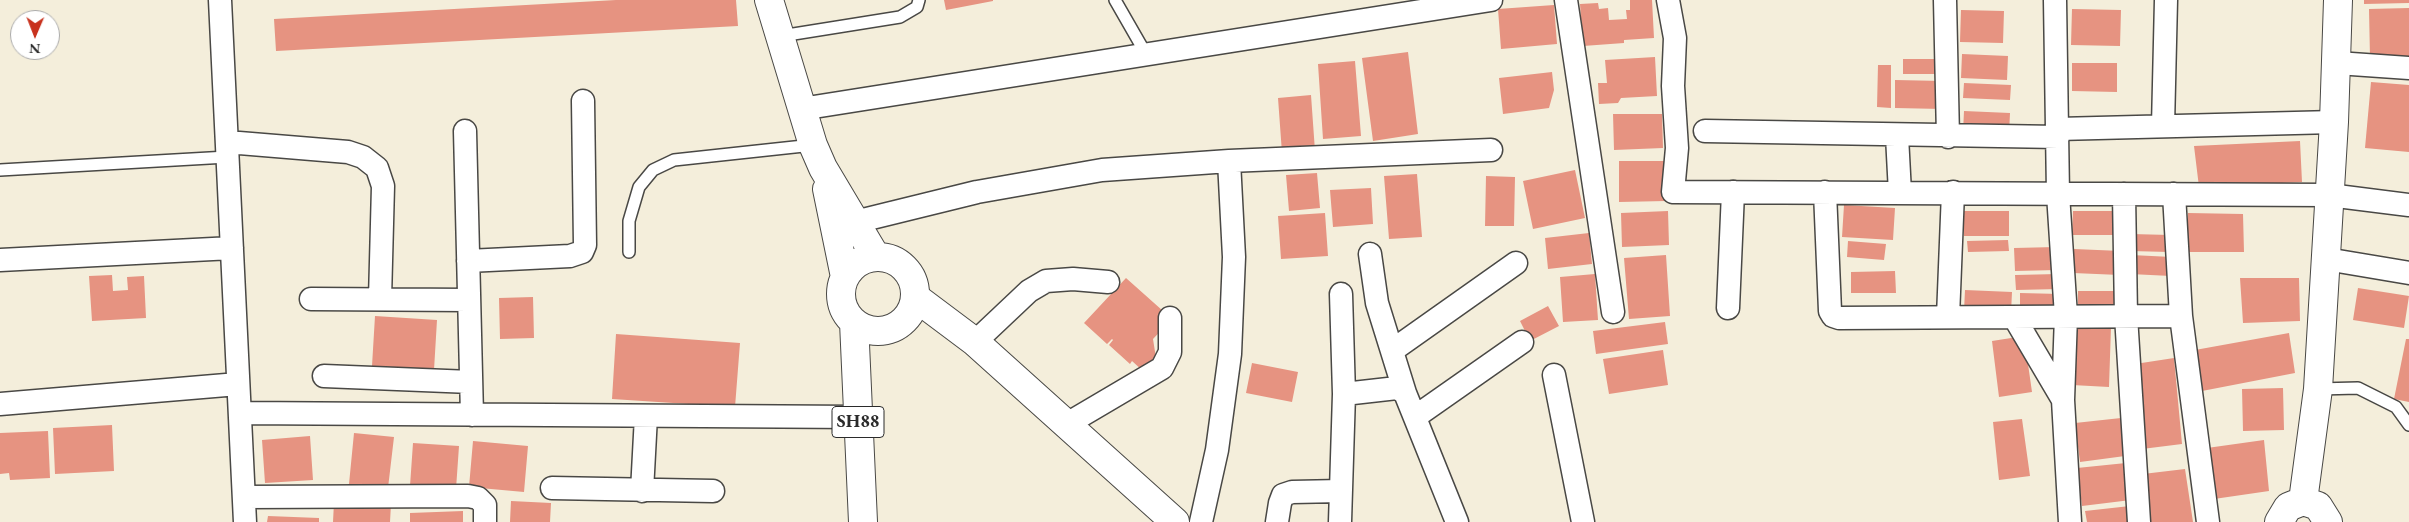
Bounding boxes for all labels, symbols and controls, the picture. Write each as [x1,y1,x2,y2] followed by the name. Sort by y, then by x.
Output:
[10,10,60,60] north arrow
[29,40,41,58] text: N
[832,407,884,438] road number: SH88

